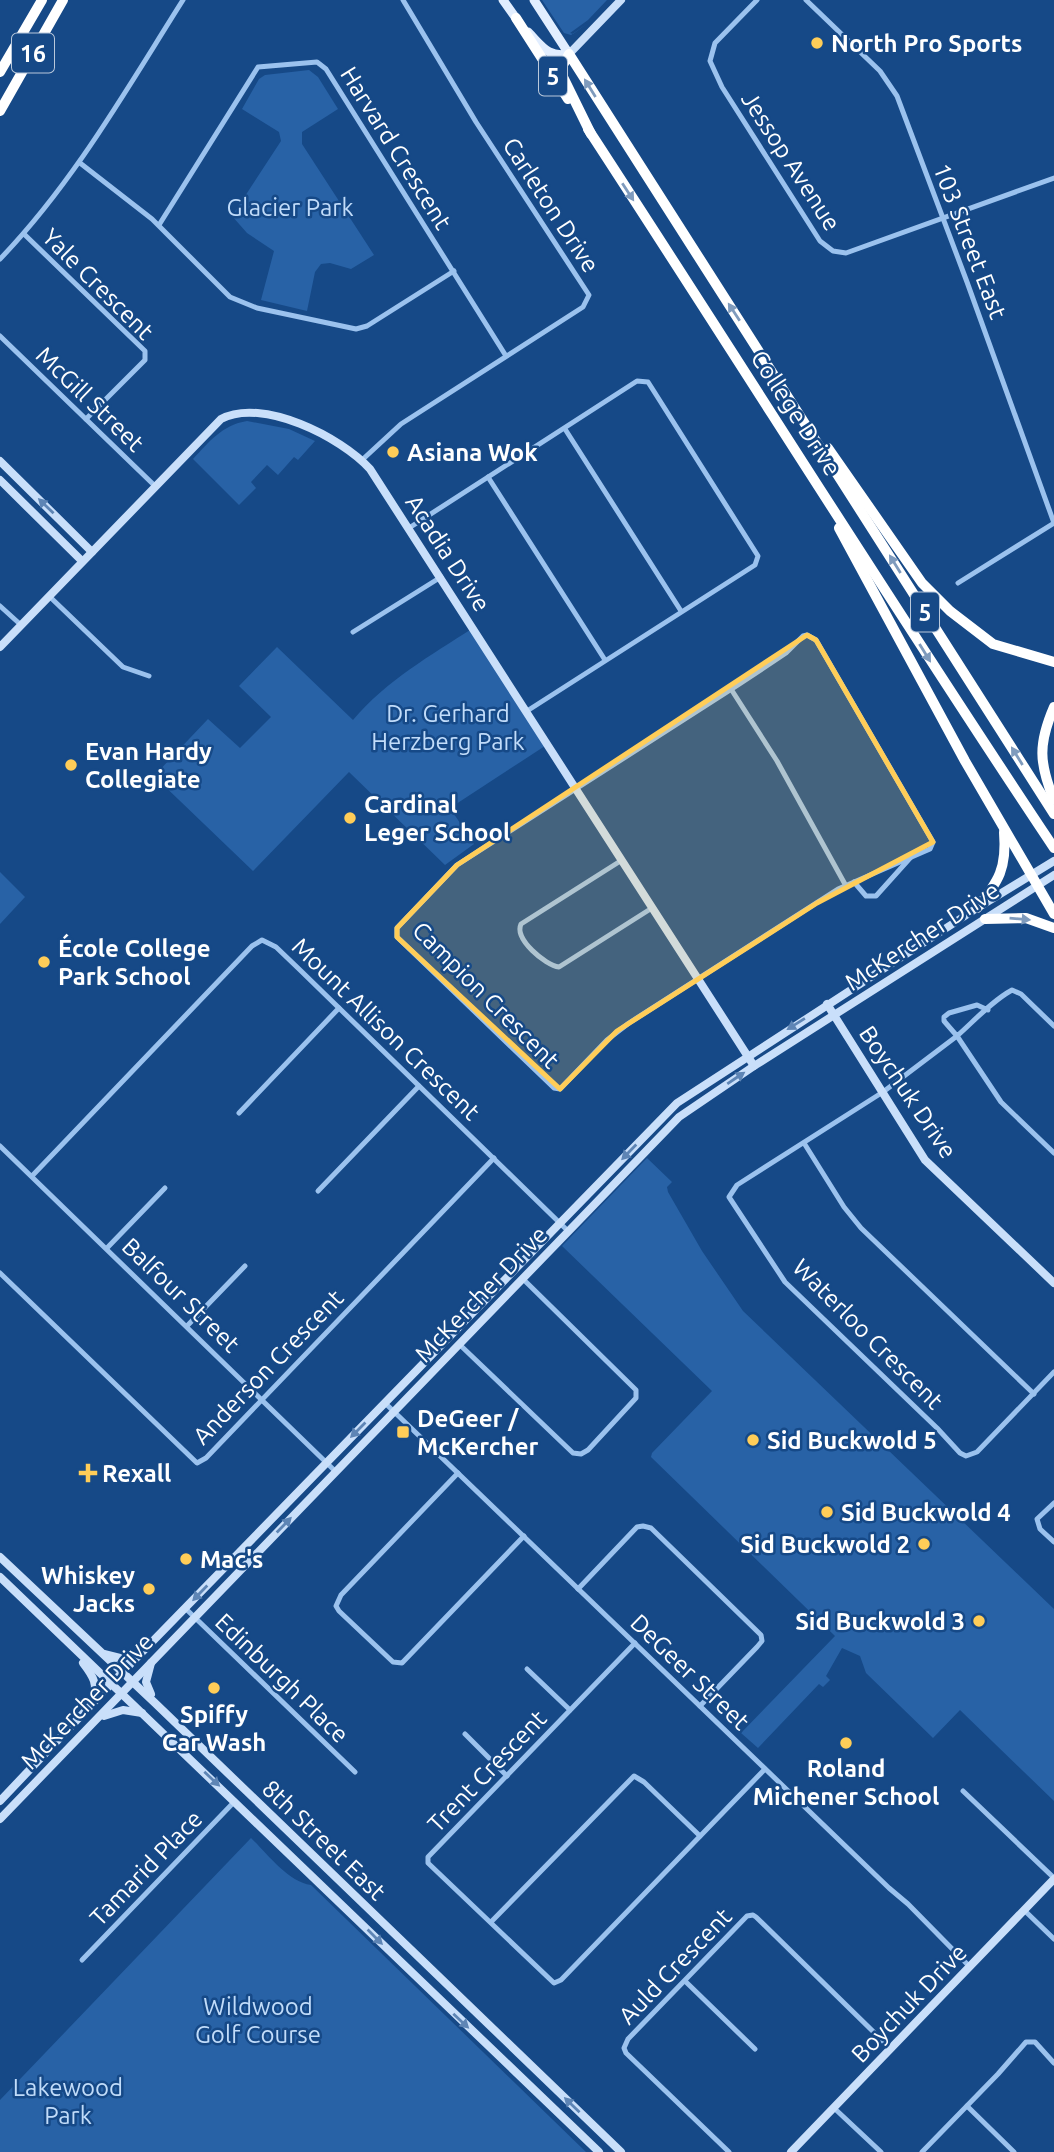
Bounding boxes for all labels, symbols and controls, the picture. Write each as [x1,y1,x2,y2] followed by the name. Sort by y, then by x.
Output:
[831,30,1022,57] place label: North Pro Sports
[12,34,54,72] road number: 16
[809,35,825,51] marker: North Pro Sports
[539,57,567,96] road number: 5
[335,62,457,235] street label: Harvard Crescent
[583,79,596,98] one-way arrow
[736,86,846,236] street label: Jessop Avenue
[497,133,605,277] street label: Carleton Drive
[928,159,1012,323] street label: 103 Street East
[621,182,634,201] one-way arrow
[226,194,354,221] park label: Glacier Park
[37,223,159,345] street label: Yale Crescent
[727,302,740,321] one-way arrow
[31,341,150,457] street label: McGill Street
[746,345,846,481] street label: College Drive
[407,439,538,466] place label: Asiana Wok
[385,444,401,460] marker: Asiana Wok
[400,490,496,616] street label: Acadia Drive
[38,498,54,514] one-way arrow
[888,555,901,574] one-way arrow
[911,592,939,632] road number: 5
[918,644,931,663] one-way arrow
[371,700,525,755] park label: Dr. Gerhard Herzberg Park
[85,738,212,793] place label: Evan Hardy Collegiate
[1010,747,1023,766] one-way arrow
[63,757,79,773] marker: Evan Hardy Collegiate
[364,791,510,846] place label: Cardinal Leger School
[342,810,358,826] marker: Cardinal Leger School
[840,876,1004,996] street label: McKercher Drive
[1009,914,1031,925] one-way arrow
[407,916,565,1074] street label: Campion Crescent
[58,933,211,990] place label: École College Park School
[287,933,486,1126] street label: Mount Allison Crescent
[36,954,52,970] marker: École College Park School
[786,1017,805,1030] one-way arrow
[854,1021,962,1163] street label: Boychuk Drive
[726,1072,745,1085] one-way arrow
[621,1143,638,1160] one-way arrow
[409,1221,553,1367] street label: McKercher Drive
[117,1232,246,1358] street label: Balfour Street
[788,1254,949,1415] street label: Waterloo Crescent
[187,1284,349,1450] street label: Anderson Crescent
[417,1405,538,1460] place label: DeGeer / McKercher
[350,1421,367,1438] one-way arrow
[395,1424,411,1440] marker: DeGeer / McKercher
[767,1427,937,1454] place label: Sid Buckwold 5
[745,1432,761,1448] marker: Sid Buckwold 5
[102,1460,171,1487] place label: Rexall
[80,1465,96,1481] marker: Rexall
[841,1499,1011,1526] place label: Sid Buckwold 4
[819,1504,835,1520] marker: Sid Buckwold 4
[275,1517,291,1534] one-way arrow
[740,1531,910,1558] place label: Sid Buckwold 2
[916,1536,932,1552] marker: Sid Buckwold 2
[200,1546,263,1573] place label: Mac's
[178,1551,194,1567] marker: Mac's
[41,1562,135,1617] place label: Whiskey Jacks
[141,1581,157,1597] marker: Whiskey Jacks
[192,1584,208,1601] one-way arrow
[210,1608,354,1748] street label: Edinburgh Place
[795,1608,965,1635] place label: Sid Buckwold 3
[625,1609,755,1736] street label: DeGeer Street
[971,1613,987,1629] marker: Sid Buckwold 3
[15,1628,159,1774] street label: McKercher Drive
[206,1680,222,1696] marker: Spiffy Car Wash
[162,1701,266,1756] place label: Spiffy Car Wash
[422,1704,552,1837] street label: Trent Crescent
[838,1735,854,1751] marker: Roland Michener School
[753,1755,939,1810] place label: Roland Michener School
[203,1770,220,1786] one-way arrow
[257,1775,391,1906] street label: 8th Street East
[84,1805,208,1931] street label: Tamarid Place
[613,1902,737,2029] street label: Auld Crescent
[366,1929,383,1945] one-way arrow
[846,1938,972,2068] street label: Boychuk Drive
[195,1993,321,2048] park label: Wildwood Golf Course
[452,2013,469,2029] one-way arrow
[13,2074,123,2129] park label: Lakewood Park
[563,2096,580,2113] one-way arrow

